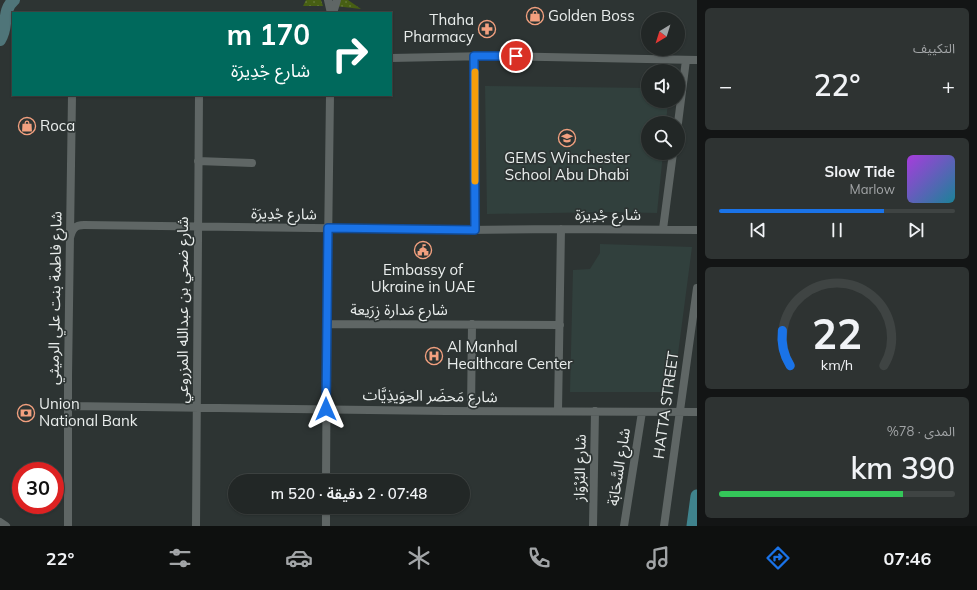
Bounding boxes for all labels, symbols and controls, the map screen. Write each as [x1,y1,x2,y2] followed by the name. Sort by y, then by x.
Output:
[525,6,545,26] shop icon: Golden Boss
[548,6,635,25] place label: Golden Boss
[403,10,474,46] place label: Thaha Pharmacy
[641,12,685,56] north arrow
[641,12,685,160] map controls
[227,17,310,52] text: 170 m
[477,19,497,39] pharmacy icon: Thaha Pharmacy
[324,28,376,80] icon: right
[499,39,533,73] pin
[913,40,955,56] text: التكييف
[505,45,527,67] icon: arrive
[231,59,310,82] text: شارع جْدِيرَة
[641,64,685,108] button: sound
[813,66,861,104] text: 22°
[719,72,732,100] text: −
[942,72,955,100] text: +
[17,116,37,136] shop icon: Roca
[40,116,75,135] place label: Roca
[641,116,685,160] button: search
[557,128,577,148] school or university icon: GEMS Winchester School Abu Dhabi
[504,148,630,184] place label: GEMS Winchester School Abu Dhabi
[825,162,895,181] text: Slow Tide
[850,181,895,197] text: Marlow
[251,203,317,227] street label: شارع جْدِيرَة
[575,205,641,227] street label: شارع جْدِيرَة
[43,211,69,385] street label: شارع فاطمة بنت علي الرميثي
[173,216,195,403] street label: شارع ضحي بن عبدالله المزروعي
[747,219,769,241] icon: previous
[826,219,848,241] icon: pause
[905,219,927,241] icon: next
[413,240,433,260] public building icon: Embassy of Ukraine in UAE
[371,260,475,296] place label: Embassy of Ukraine in UAE
[350,300,448,322] street label: شارع مَدارة زِرَيعة
[812,307,862,359] text: 22
[447,337,573,373] place label: Al Manhal Healthcare Center
[424,346,444,366] hospital icon: Al Manhal Healthcare Center
[649,350,682,460] street label: HATTA STREET
[821,355,853,373] text: km/h
[362,385,498,409] street label: شارع مَحضَر الحِوَيذِيَّات
[305,388,347,430] position arrow
[39,394,138,430] place label: Union National Bank
[16,403,36,423] bank icon: Union National Bank
[887,423,955,439] text: المدى · 78%
[603,426,637,508] street label: شارع السَّحَابَة
[569,434,593,503] street label: شارع البُرْوَاز
[850,449,955,487] text: 390 km
[12,462,64,514] speed limit sign: 30
[271,484,427,503] text: 07:48 · 2 دقيقة · 520 m
[166,544,194,572] icon: filters
[285,544,313,572] icon: car
[405,544,433,572] icon: climate
[525,544,553,572] icon: phone
[644,544,672,572] icon: music
[764,544,792,572] icon: directions
[46,547,74,570] text: 22°
[884,547,931,570] text: 07:46

